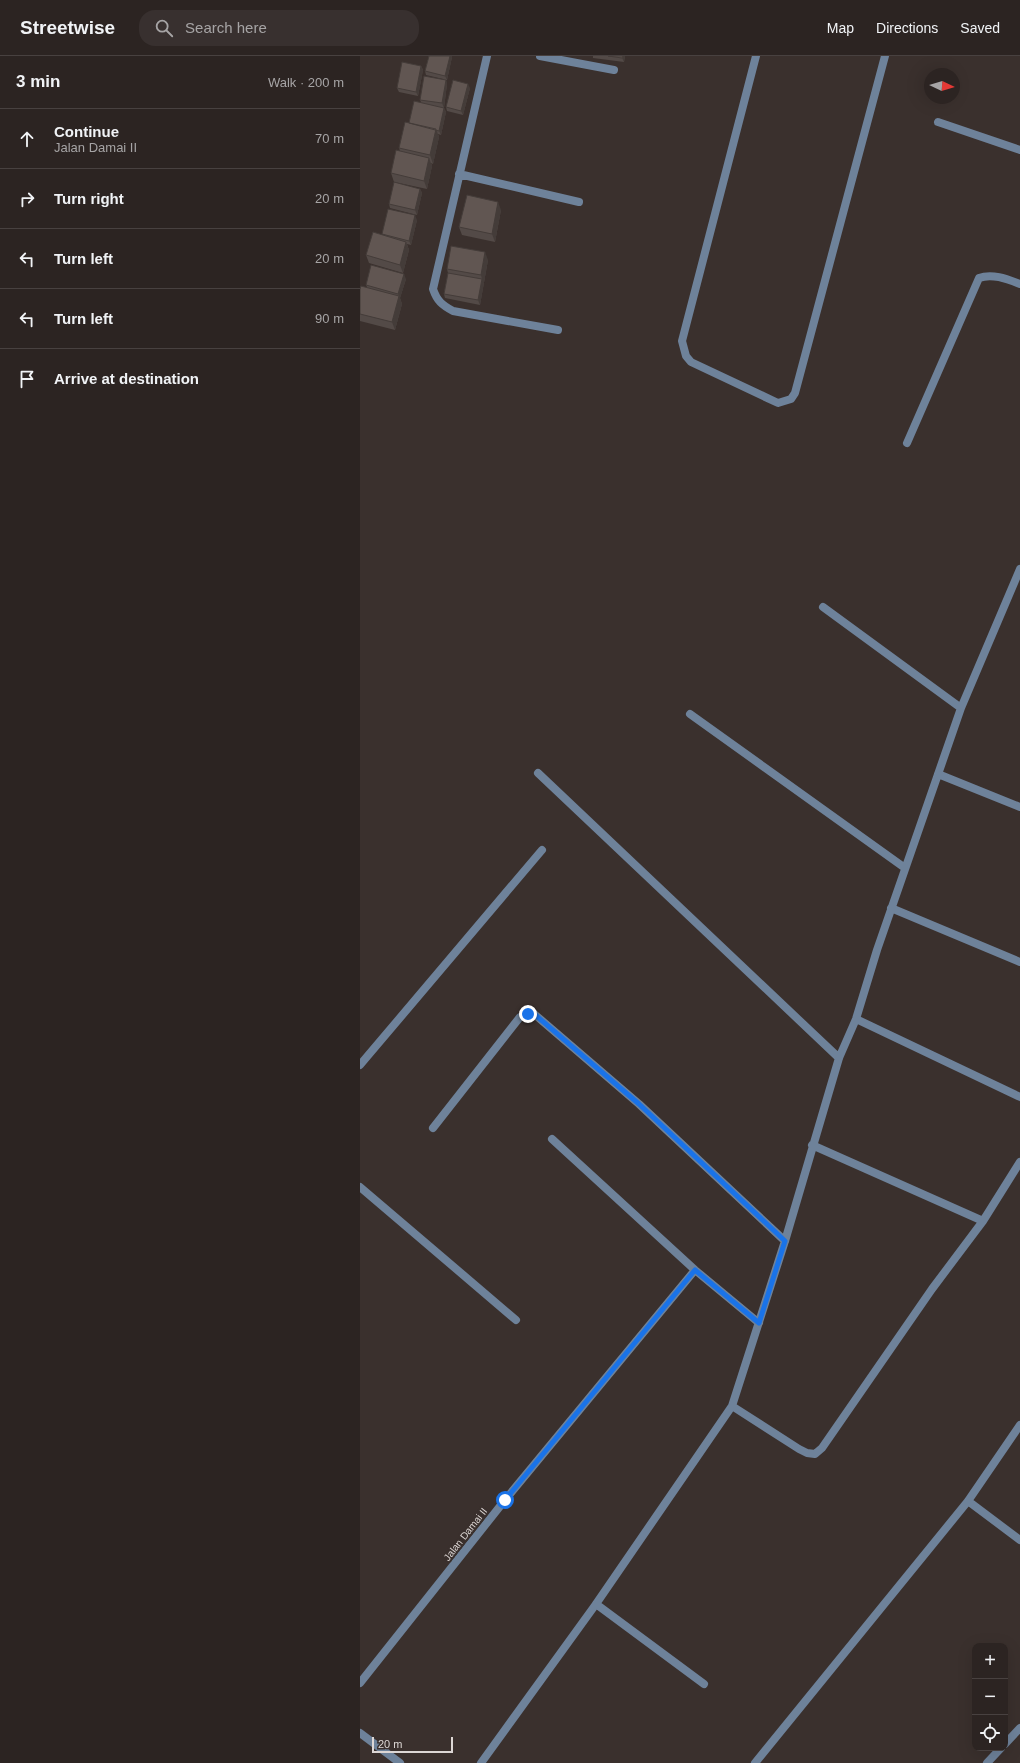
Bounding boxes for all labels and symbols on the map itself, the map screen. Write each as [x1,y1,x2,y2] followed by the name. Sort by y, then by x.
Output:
[924,68,960,104] north arrow
[519,1005,537,1023] route end
[496,1491,514,1509] route start
[441,1506,489,1563] street label: Jalan Damai II
[372,1735,453,1754] scale bar

